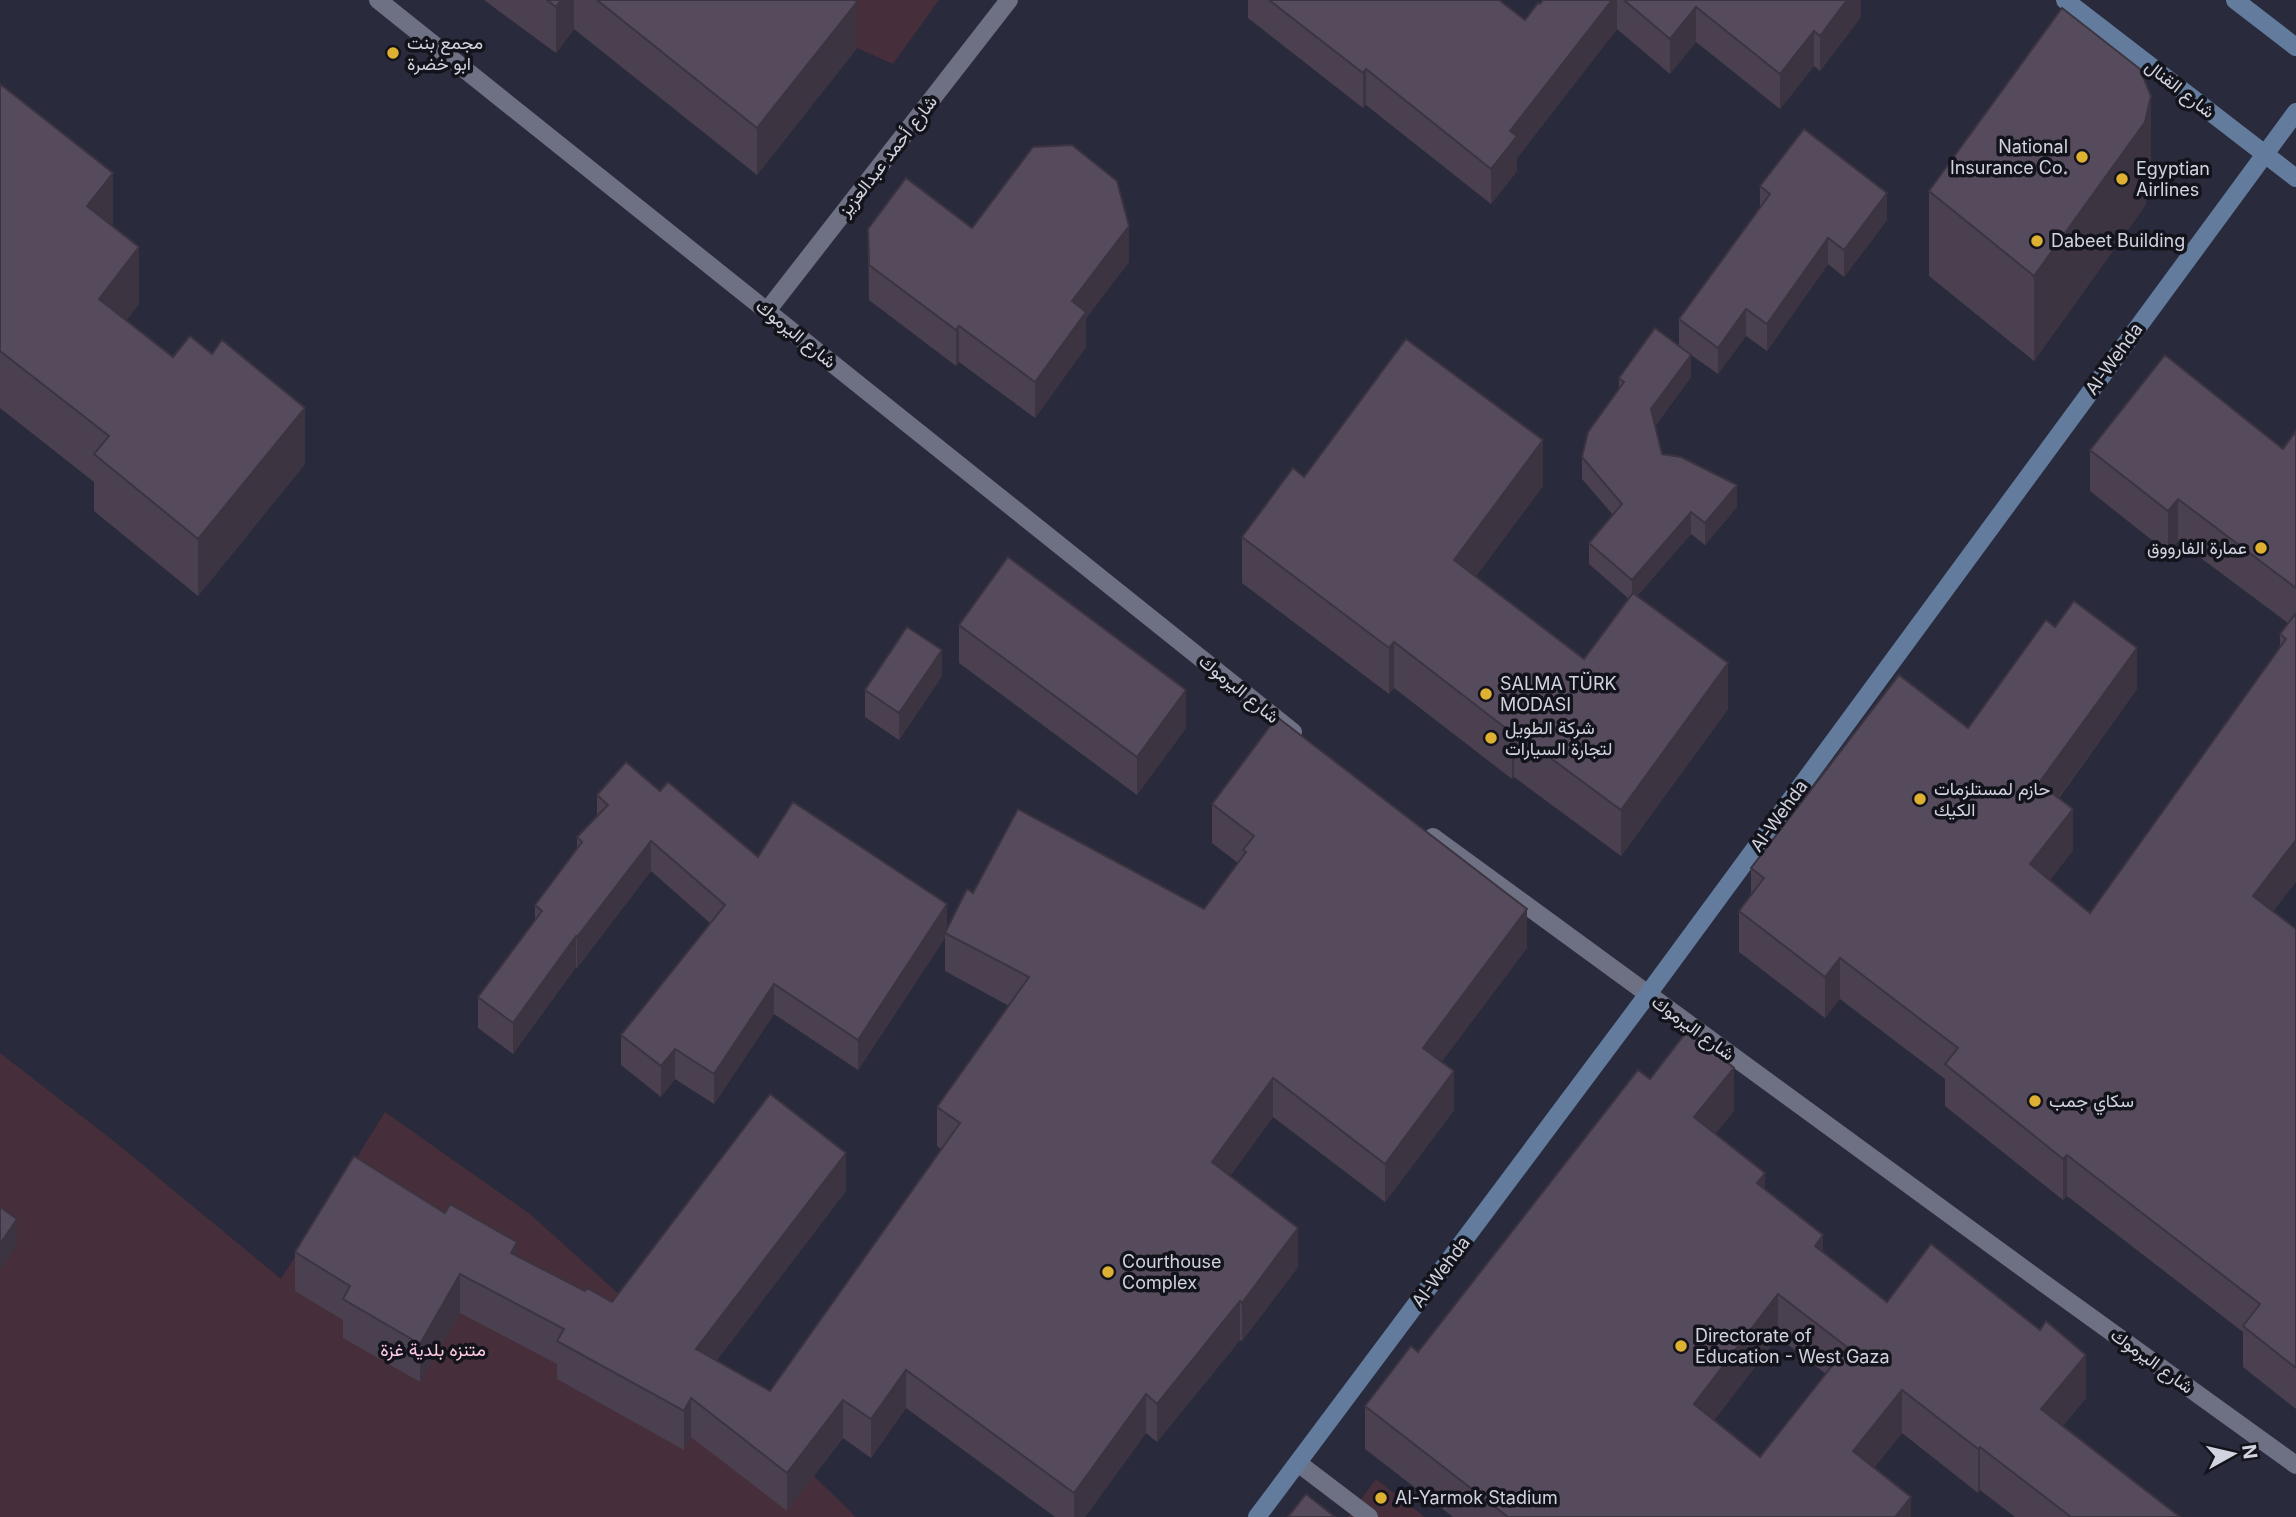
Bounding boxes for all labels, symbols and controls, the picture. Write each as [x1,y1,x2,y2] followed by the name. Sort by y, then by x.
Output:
[407,32,483,75] place label: مجمع بنت ابو خضرة
[385,45,401,61] marker: مجمع بنت ابو خضرة
[2140,55,2219,124] street label: شارع القنال
[833,91,943,222] street label: شارع أحمد عبدالعزيز
[1950,136,2068,178] place label: National Insurance Co.
[2074,149,2090,165] marker: National Insurance Co.
[2136,158,2210,200] place label: Egyptian Airlines
[2114,171,2130,187] marker: Egyptian Airlines
[2051,230,2185,251] place label: Dabeet Building
[2029,233,2045,249] marker: Dabeet Building
[751,295,841,374] street label: شارع اليرموك
[2081,319,2147,399] street label: Al-Wehda
[2147,537,2247,559] place label: عمارة الفارووق
[2253,540,2269,556] marker: عمارة الفارووق
[1194,650,1284,729] street label: شارع اليرموك
[1500,672,1617,715] place label: SALMA TÜRK MODASI
[1478,686,1494,702] marker: SALMA TÜRK MODASI
[1505,717,1612,760] place label: شركة الطويل لتجارة السيارات
[1483,730,1499,746] marker: شركة الطويل لتجارة السيارات
[1746,776,1812,856] street label: Al-Wehda
[1934,778,2050,820] place label: حازم لمستلزمات الكيك
[1912,791,1928,807] marker: حازم لمستلزمات الكيك
[1647,991,1739,1066] street label: شارع اليرموك
[2049,1090,2134,1116] place label: سكاي جمب
[2027,1093,2043,1109] marker: سكاي جمب
[1407,1232,1474,1311] street label: Al-Wehda
[1122,1251,1222,1293] place label: Courthouse Complex
[1100,1264,1116,1280] marker: Courthouse Complex
[2106,1324,2198,1399] street label: شارع اليرموك
[1695,1325,1889,1367] place label: Directorate of Education - West Gaza
[1673,1338,1689,1354] marker: Directorate of Education - West Gaza
[380,1339,486,1361] park label: متنزه بلدية غزة
[2198,1419,2268,1489] north arrow
[2237,1443,2262,1460] text: N
[1395,1487,1558,1508] place label: Al-Yarmok Stadium
[1373,1490,1389,1506] marker: Al-Yarmok Stadium

